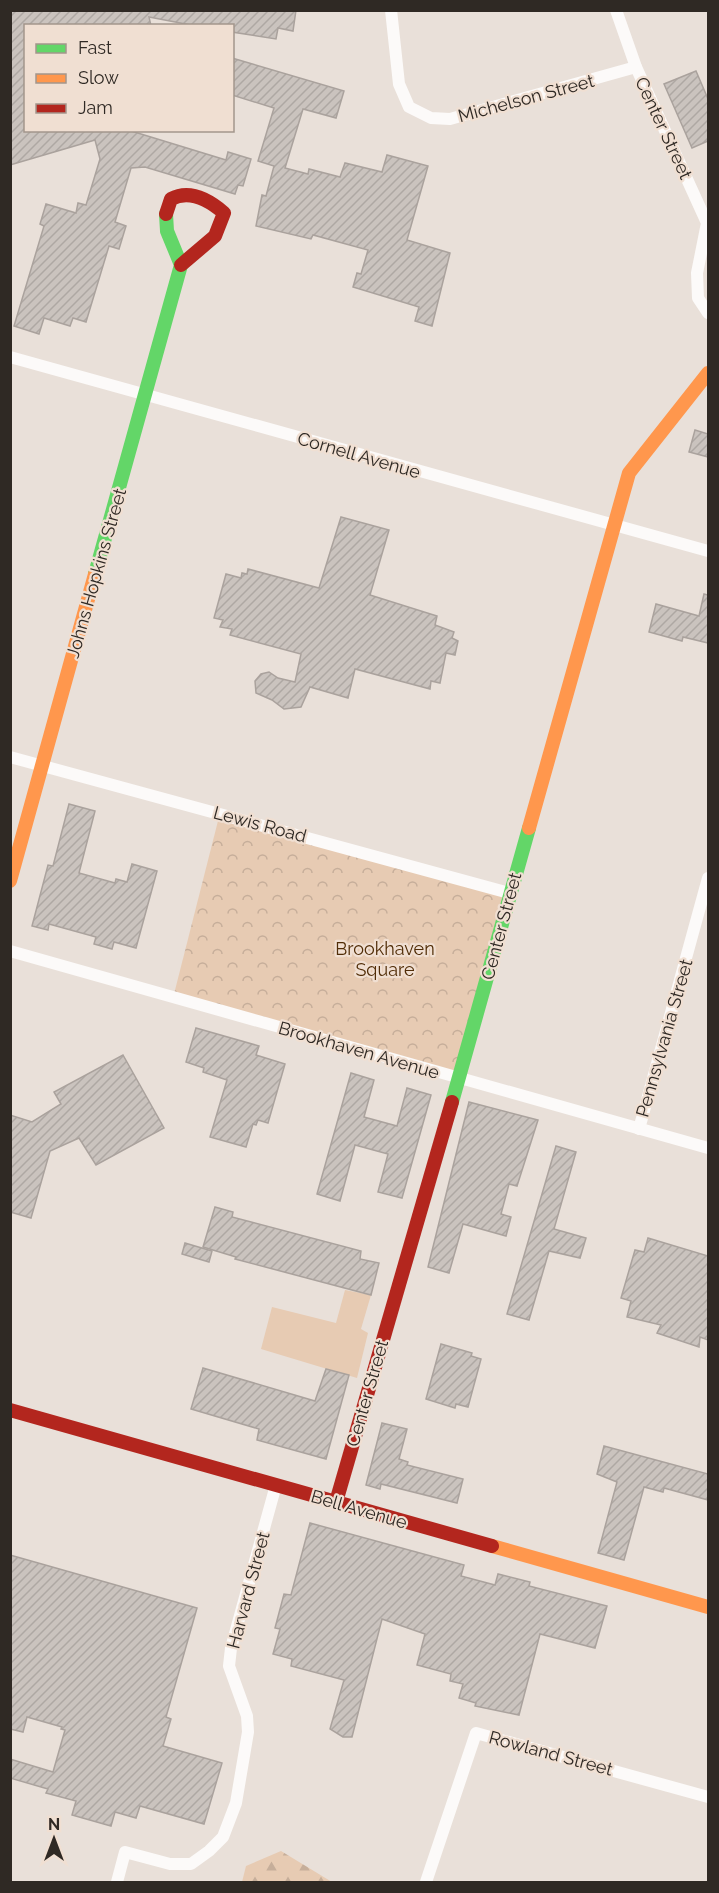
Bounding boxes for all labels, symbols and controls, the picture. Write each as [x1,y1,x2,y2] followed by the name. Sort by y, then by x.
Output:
[24,24,234,132] legend
[78,37,112,58] text: Fast
[78,67,119,88] text: Slow
[456,70,596,126] street label: Michelson Street
[631,74,697,182] street label: Center Street
[78,97,113,118] text: Jam
[295,427,423,483] street label: Cornell Avenue
[62,486,130,660] street label: Johns Hopkins Street
[211,801,309,847] street label: Lewis Road
[477,870,525,982] street label: Center Street
[335,938,435,980] park label: Brookhaven Square
[631,957,697,1119] street label: Pennsylvania Street
[276,1017,442,1083] street label: Brookhaven Avenue
[342,1337,392,1449] street label: Center Street
[309,1485,410,1533] street label: Bell Avenue
[222,1529,274,1651] street label: Harvard Street
[487,1726,615,1780] street label: Rowland Street
[24,1809,84,1869] north arrow
[48,1815,60,1834] text: N

